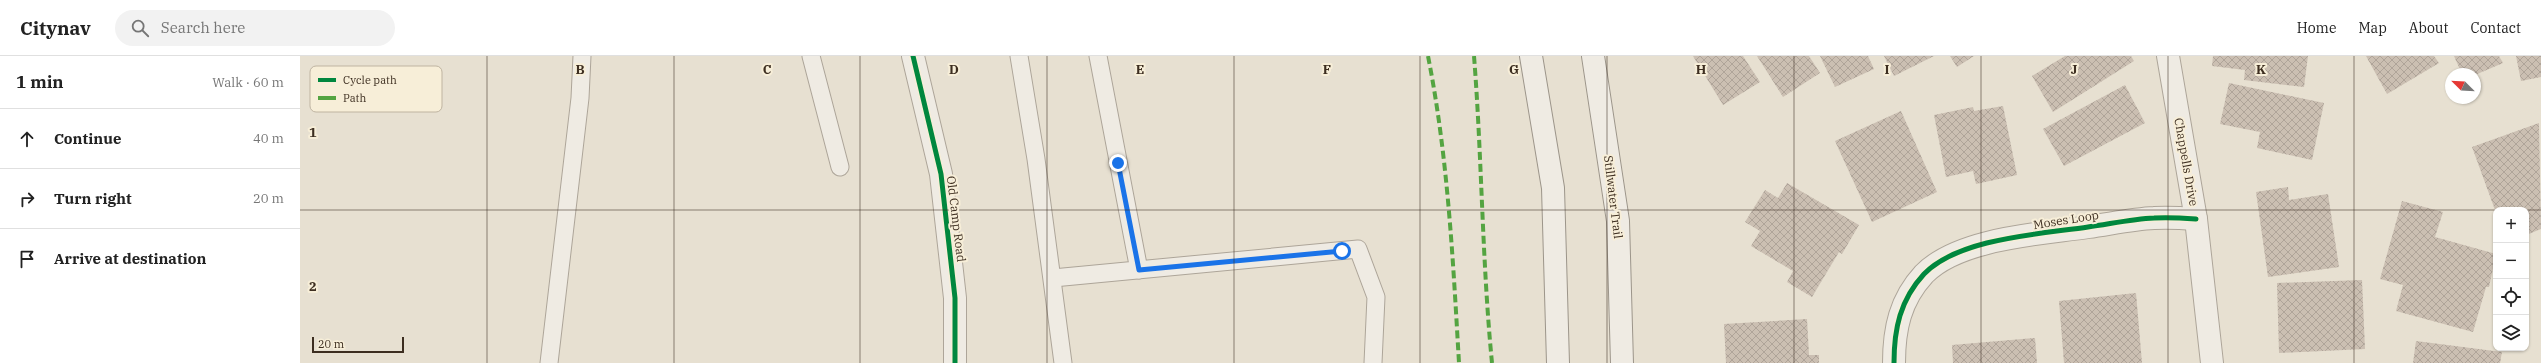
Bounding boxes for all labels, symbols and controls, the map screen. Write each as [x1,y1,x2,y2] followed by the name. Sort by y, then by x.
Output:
[115,10,395,46] search box
[20,16,91,40] text: Citynav
[129,17,151,39] icon: search
[161,18,245,37] text: Search here
[2297,19,2336,37] text: Home
[2358,19,2387,37] text: Map
[2409,19,2448,37] text: About
[2470,19,2521,37] text: Contact
[575,61,585,78] text: B
[763,61,772,78] text: C
[949,61,959,78] text: D
[1136,61,1144,78] text: E
[1323,61,1331,78] text: F
[1509,61,1519,78] text: G
[1696,61,1707,78] text: H
[1885,61,1890,78] text: I
[2071,61,2078,78] text: J
[2256,61,2266,78] text: K
[310,66,442,112] legend
[2445,68,2481,104] north arrow
[16,71,64,93] text: 1 min
[343,73,397,87] text: Cycle path
[212,74,284,91] text: Walk · 60 m
[343,91,366,105] text: Path
[2171,117,2202,207] street label: Chappells Drive
[309,124,317,141] text: 1
[16,128,38,150] icon: ahead
[54,129,121,148] text: Continue
[253,130,284,147] text: 40 m
[1109,154,1127,172] route end
[1601,155,1626,240] street label: Stillwater Trail
[944,175,969,263] street label: Old Camp Road
[16,188,38,210] icon: right
[54,189,132,208] text: Turn right
[253,190,284,207] text: 20 m
[2032,207,2100,232] street label: Moses Loop
[2493,207,2529,351] map controls
[2493,207,2529,243] button: +
[1333,242,1351,260] route start
[2493,243,2529,279] button: −
[16,248,38,270] icon: arrive
[54,249,206,268] text: Arrive at destination
[309,278,317,295] text: 2
[2493,279,2529,315] button: locate
[2493,315,2529,351] button: layers
[312,335,404,354] scale bar
[318,337,344,351] text: 20 m

